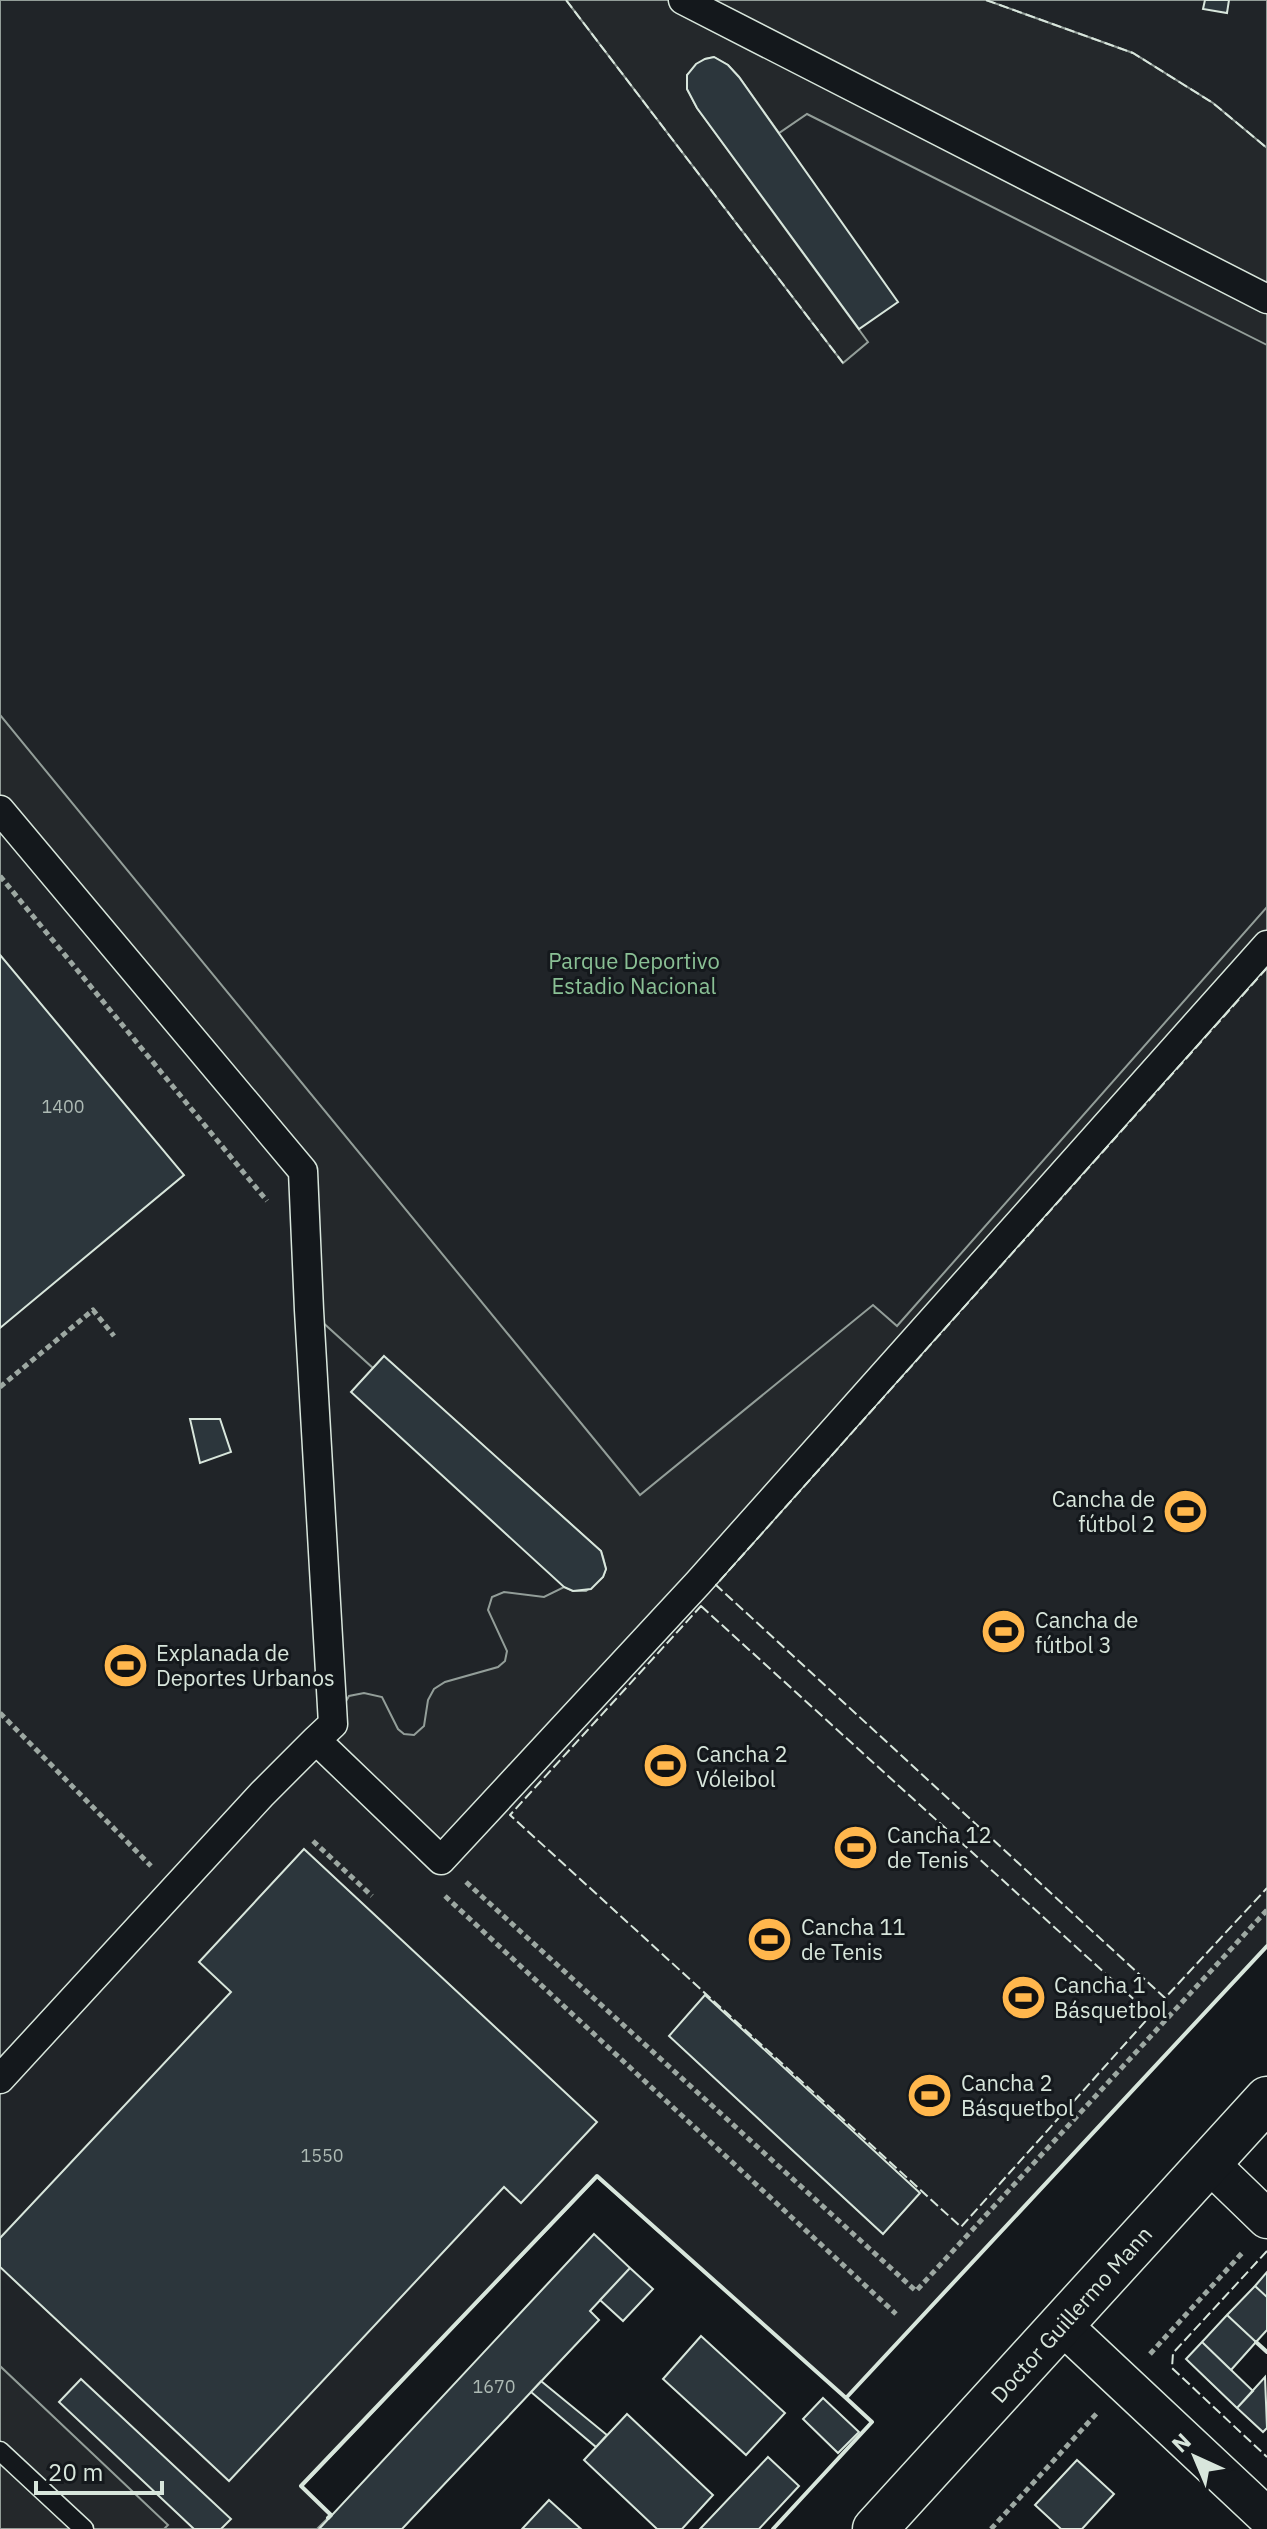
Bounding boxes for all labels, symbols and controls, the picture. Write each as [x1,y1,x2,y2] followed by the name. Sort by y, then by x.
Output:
[548,946,720,1000] park label: Parque Deportivo Estadio Nacional
[41,1095,85,1118] house number: 1400
[1052,1484,1155,1538] place label: Cancha de fútbol 2
[1162,1487,1210,1535] sports icon: Cancha de fútbol 2
[1035,1605,1138,1659] place label: Cancha de fútbol 3
[980,1608,1028,1656] sports icon: Cancha de fútbol 3
[156,1638,335,1692] place label: Explanada de Deportes Urbanos
[101,1641,149,1689] sports icon: Explanada de Deportes Urbanos
[696,1739,788,1793] place label: Cancha 2 Vóleibol
[641,1742,689,1790] sports icon: Cancha 2 Vóleibol
[887,1820,992,1874] place label: Cancha 12 de Tenis
[832,1823,880,1871] sports icon: Cancha 12 de Tenis
[801,1912,906,1966] place label: Cancha 11 de Tenis
[746,1915,794,1963] sports icon: Cancha 11 de Tenis
[1054,1970,1167,2024] place label: Cancha 1 Básquetbol
[999,1973,1047,2021] sports icon: Cancha 1 Básquetbol
[961,2068,1074,2122] place label: Cancha 2 Básquetbol
[906,2071,954,2119] sports icon: Cancha 2 Básquetbol
[300,2144,344,2167] house number: 1550
[984,2220,1158,2408] street label: Doctor Guillermo Mann
[472,2375,516,2398] house number: 1670
[1155,2417,1235,2497] north arrow
[1165,2426,1197,2458] text: N
[36,2445,162,2495] scale bar
[48,2456,103,2488] text: 20 m

